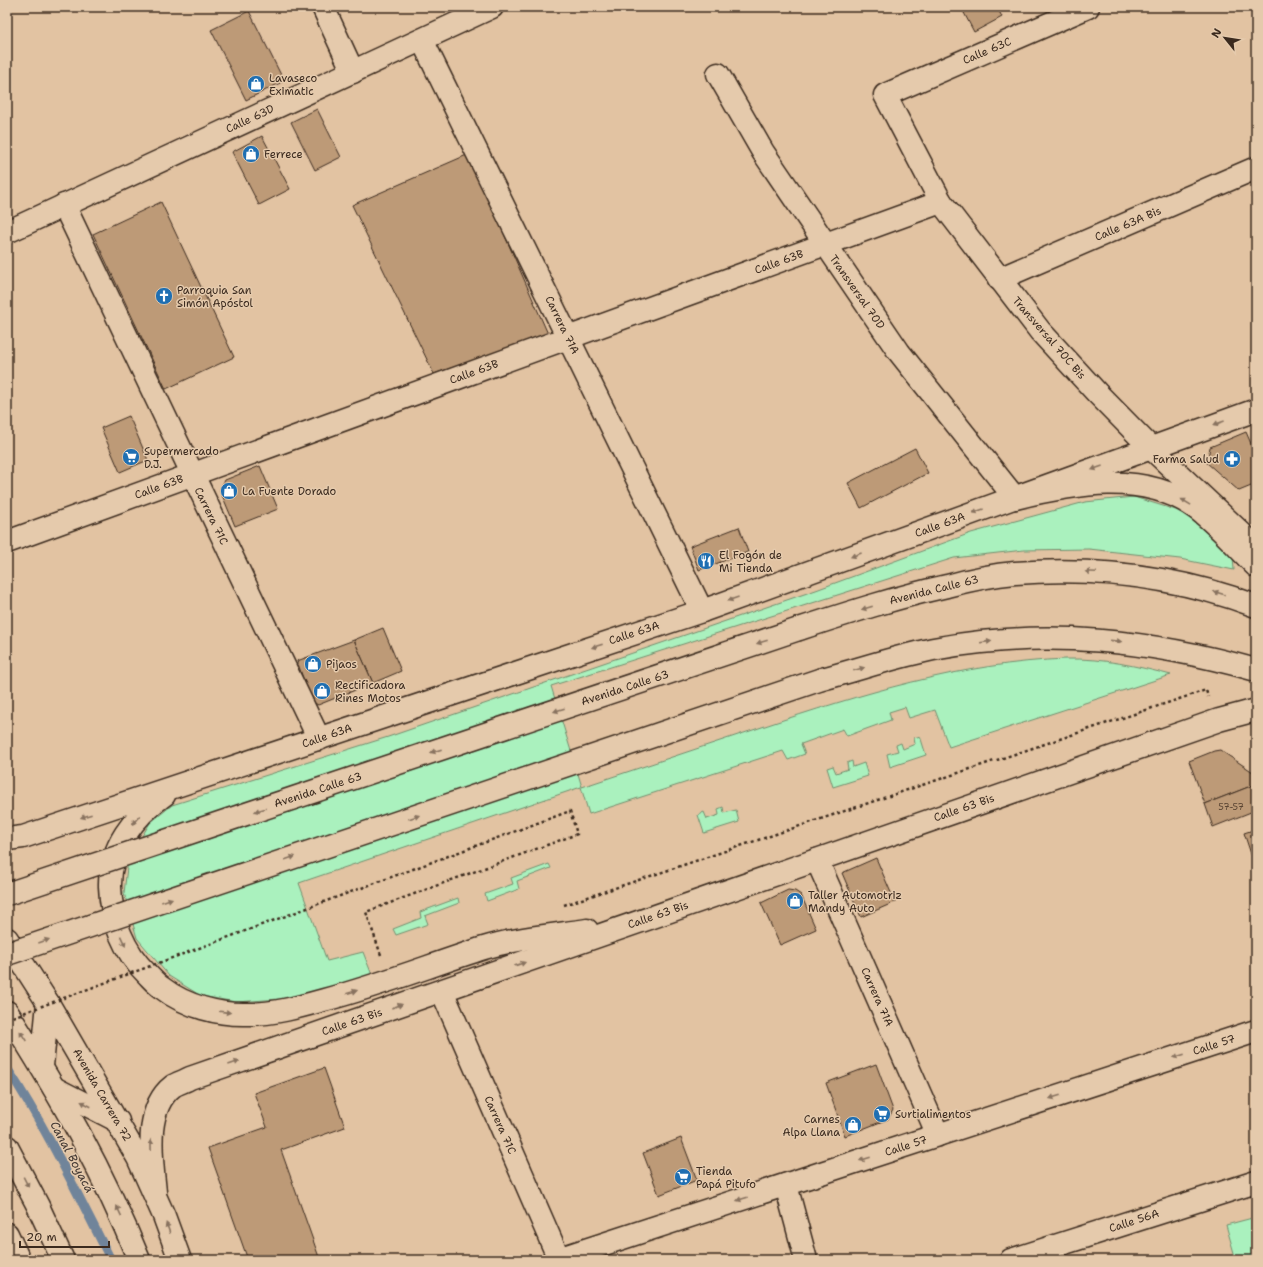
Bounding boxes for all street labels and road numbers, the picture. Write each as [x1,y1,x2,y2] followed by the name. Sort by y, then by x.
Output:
[960,34,1014,68] street label: Calle 63C
[223,101,277,137] street label: Calle 63D
[1092,203,1164,245] street label: Calle 63A Bis
[752,246,806,278] street label: Calle 63B
[826,252,888,332] street label: Transversal 70D
[541,293,583,357] street label: Carrera 71A
[1009,293,1089,383] street label: Transversal 70C Bis
[447,356,501,388] street label: Calle 63B
[132,471,186,503] street label: Calle 63B
[191,485,232,548] street label: Carrera 71C
[913,509,967,541] street label: Calle 63A
[888,572,980,608] street label: Avenida Calle 63
[607,618,661,648] street label: Calle 63A
[579,667,671,709] street label: Avenida Calle 63
[300,720,354,752] street label: Calle 63A
[272,769,364,811] street label: Avenida Calle 63
[932,791,996,825] street label: Calle 63 Bis
[626,898,690,932] street label: Calle 63 Bis
[857,965,897,1029] street label: Carrera 71A
[320,1005,384,1039] street label: Calle 63 Bis
[1191,1031,1237,1059] street label: Calle 57
[69,1046,135,1144] street label: Avenida Carrera 72
[480,1094,520,1157] street label: Carrera 71C
[883,1132,929,1160] street label: Calle 57
[1107,1206,1161,1236] street label: Calle 56A

